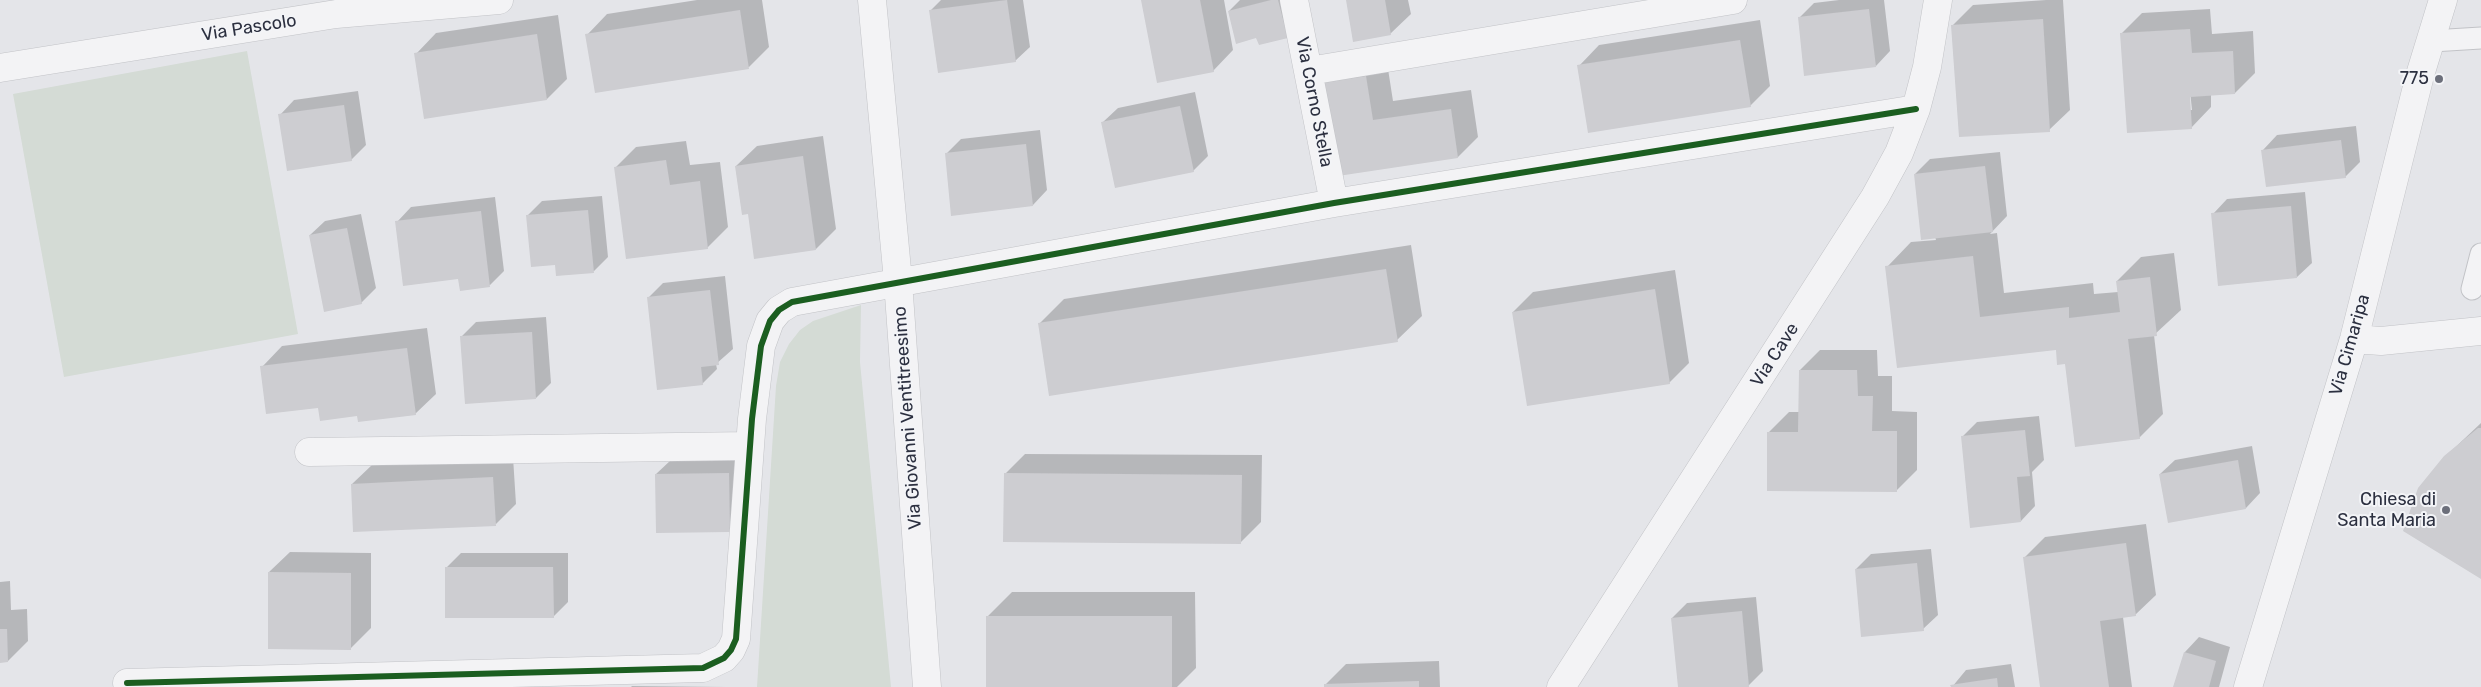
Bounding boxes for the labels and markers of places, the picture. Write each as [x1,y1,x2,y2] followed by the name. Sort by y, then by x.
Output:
[2400,68,2429,90] place label: 775
[2433,73,2445,85] marker: 775
[2337,489,2436,532] place label: Chiesa di Santa Maria
[2440,504,2452,516] marker: Chiesa di Santa Maria

